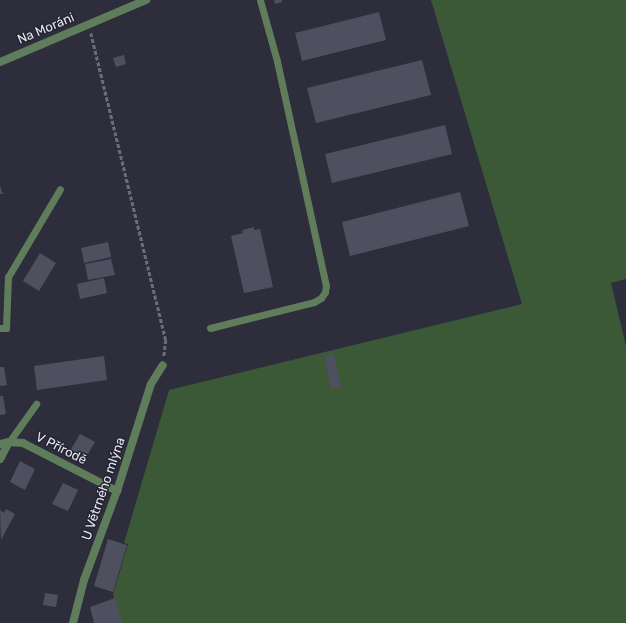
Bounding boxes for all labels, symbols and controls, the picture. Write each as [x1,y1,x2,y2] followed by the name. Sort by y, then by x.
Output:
[15,10,77,48] street label: Na Moráni
[33,429,89,469] street label: V Přírodě
[79,435,129,543] street label: U Větrného mlýna

